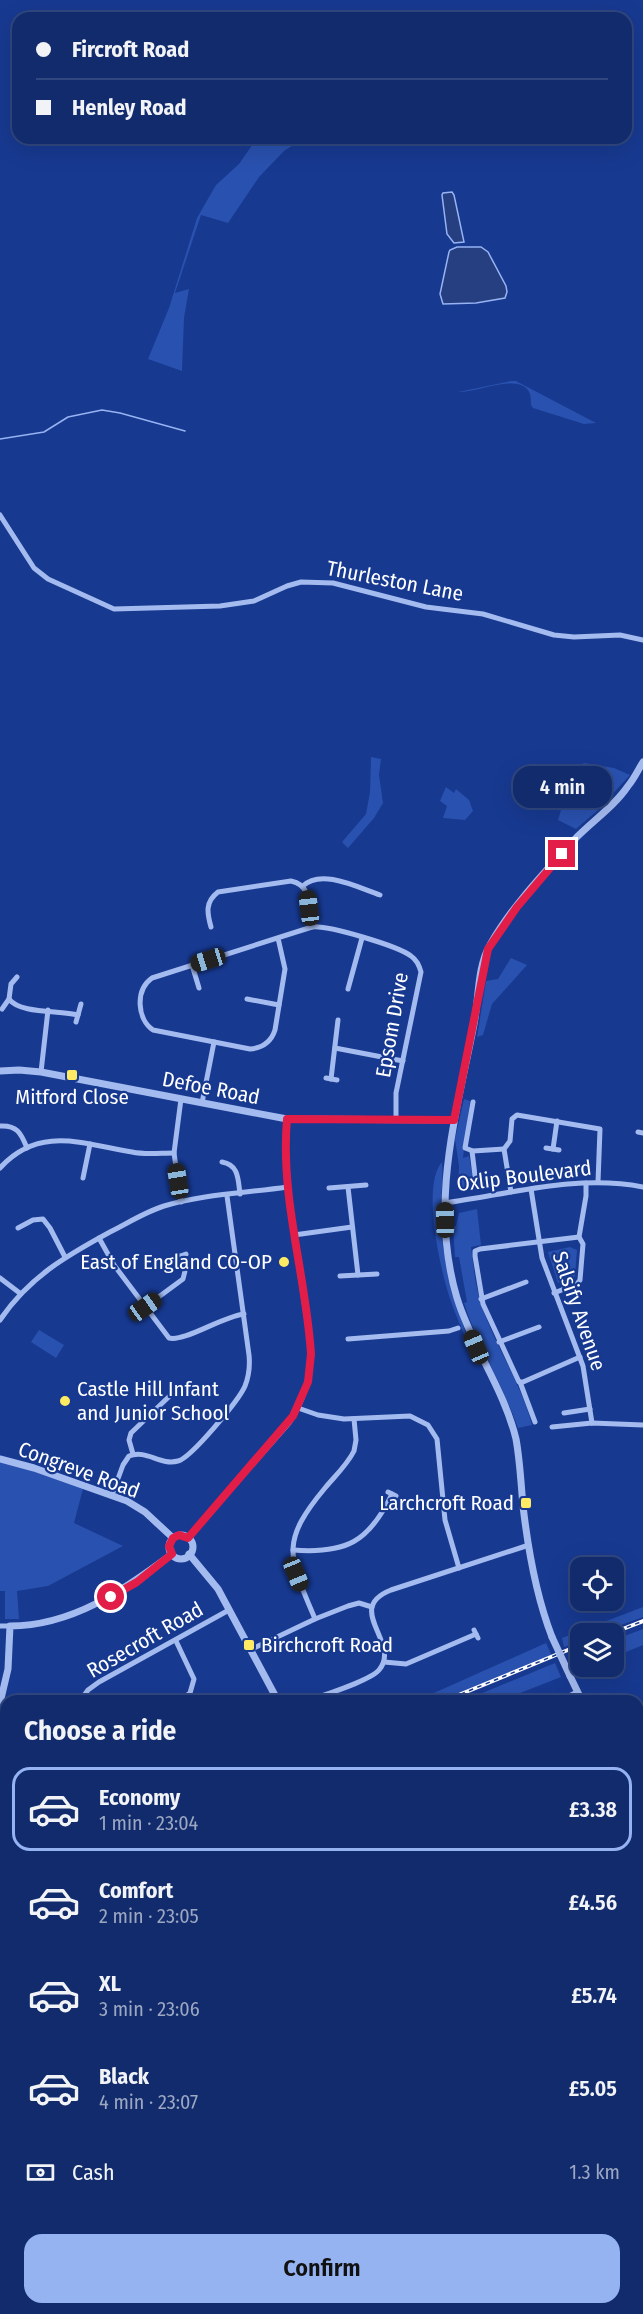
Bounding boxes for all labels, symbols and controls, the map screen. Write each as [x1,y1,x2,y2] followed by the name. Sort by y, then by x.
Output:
[72,36,189,63] text: Fircroft Road
[72,94,186,121] text: Henley Road
[325,555,465,607] street label: Thurleston Lane
[512,767,612,809] callout: 4 min
[540,775,585,799] text: 4 min
[548,840,575,867] route end
[298,889,320,927] car
[188,946,228,974] car
[370,970,414,1080] street label: Epsom Drive
[160,1066,262,1110] street label: Defoe Road
[65,1068,79,1082] marker: Mitford Close
[15,1084,129,1110] place label: Mitford Close
[455,1155,593,1197] street label: Oxlip Boulevard
[166,1162,190,1200] car
[436,1202,454,1238] car
[547,1248,611,1374] street label: Salsify Avenue
[80,1249,272,1275] place label: East of England CO-OP
[277,1255,291,1269] marker: East of England CO-OP
[125,1289,165,1325] car
[461,1327,491,1367] car
[77,1376,229,1426] place label: Castle Hill Infant and Junior School
[58,1394,72,1408] marker: Castle Hill Infant and Junior School
[15,1436,143,1504] street label: Congreve Road
[379,1490,514,1516] place label: Larchcroft Road
[519,1496,533,1510] marker: Larchcroft Road
[281,1554,311,1594] car
[570,1557,624,1677] map controls
[570,1557,624,1611] button: locate
[97,1583,124,1610] route start
[82,1596,208,1684] street label: Rosecroft Road
[570,1623,624,1677] button: layers
[261,1632,393,1658] place label: Birchcroft Road
[242,1638,256,1652] marker: Birchcroft Road
[24,1715,176,1747] text: Choose a ride
[27,1782,81,1836] icon: car
[99,1784,180,1811] text: Economy
[569,1796,617,1823] text: £3.38
[99,1811,198,1835] text: 1 min · 23:04
[27,1875,81,1929] icon: car
[99,1877,173,1904] text: Comfort
[569,1889,617,1916] text: £4.56
[99,1904,199,1928] text: 2 min · 23:05
[27,1968,81,2022] icon: car
[99,1970,121,1997] text: XL
[571,1982,617,2009] text: £5.74
[99,1997,200,2021] text: 3 min · 23:06
[27,2061,81,2115] icon: car
[99,2063,149,2090] text: Black
[569,2075,617,2102] text: £5.05
[99,2090,198,2114] text: 4 min · 23:07
[24,2156,57,2189] icon: cash
[72,2159,115,2186] text: Cash
[569,2160,620,2184] text: 1.3 km
[24,2234,620,2303] button: Confirm

